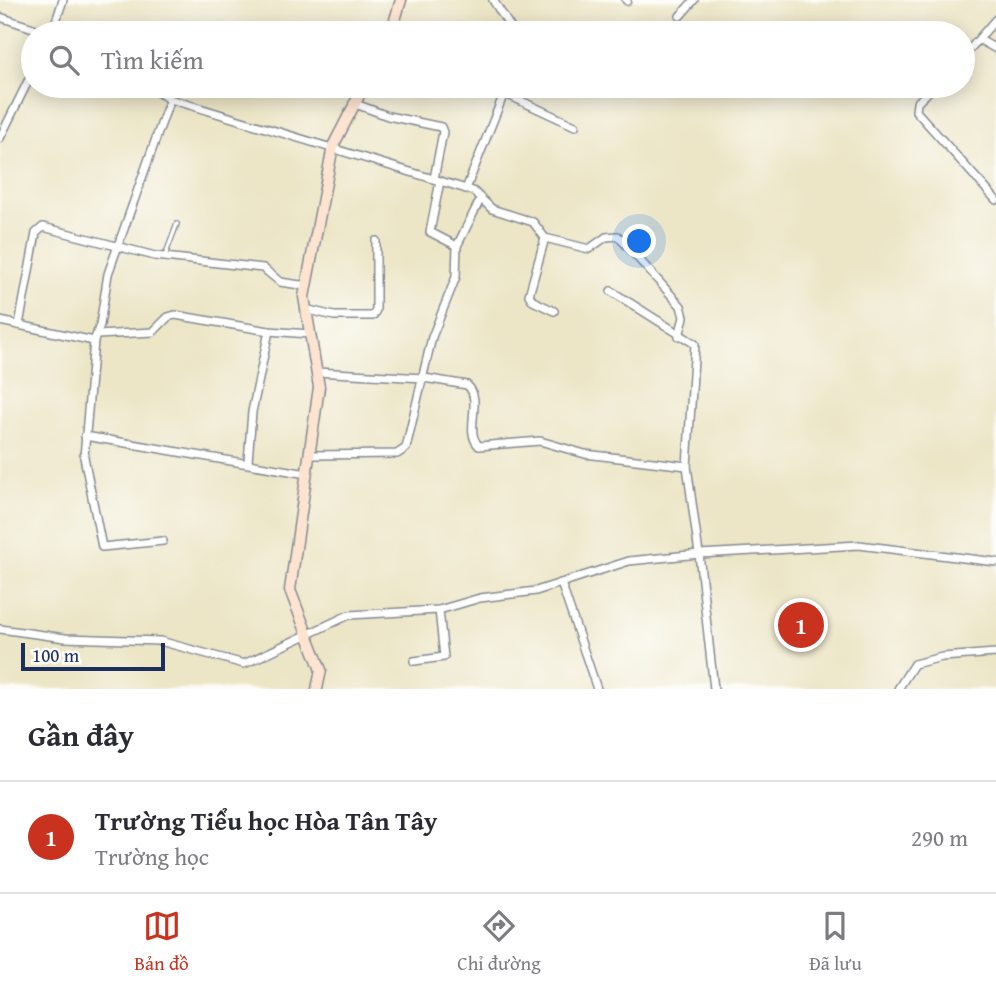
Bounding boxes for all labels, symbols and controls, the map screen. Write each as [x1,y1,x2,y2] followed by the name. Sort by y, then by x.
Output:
[21,21,975,98] search box
[101,40,204,79] text: Tìm kiếm
[45,41,83,79] icon: search
[622,224,656,258] your location
[778,599,824,651] pin: 1
[21,640,164,672] scale bar
[32,641,79,669] text: 100 m
[28,713,134,757] text: Gần đây
[95,801,437,840] text: Trường Tiểu học Hòa Tân Tây
[45,821,57,854] text: 1
[911,821,968,854] text: 290 m
[95,840,209,873] text: Trường học
[134,907,189,977] tab: Bản đồ
[457,907,541,977] tab: Chỉ đường
[809,907,862,977] tab: Đã lưu

